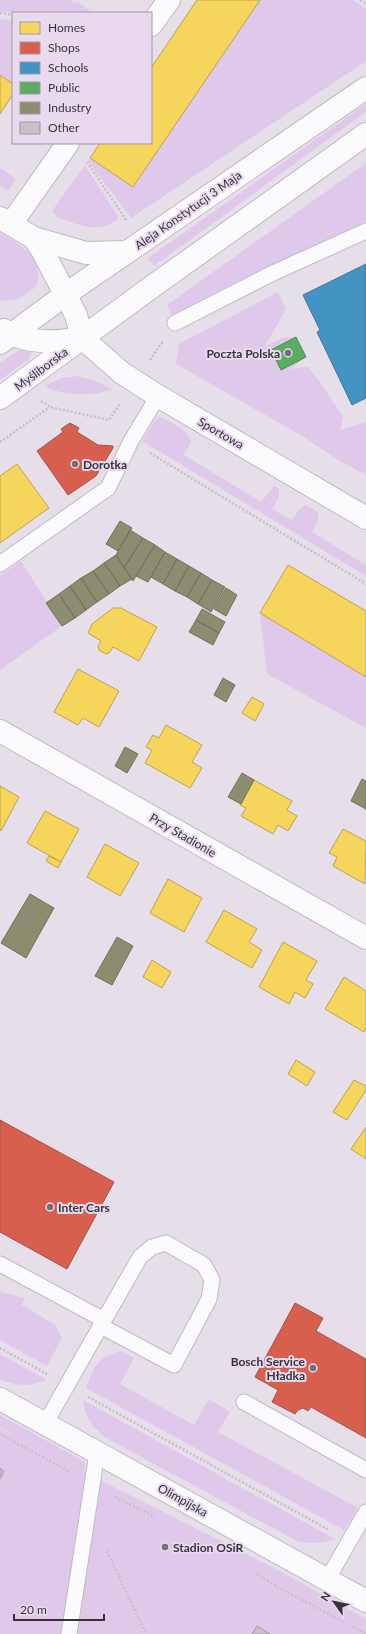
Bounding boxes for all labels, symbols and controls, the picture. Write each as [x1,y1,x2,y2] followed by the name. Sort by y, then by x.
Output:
[12,12,152,144] legend
[48,20,85,35] text: Homes
[48,40,80,55] text: Shops
[48,60,89,75] text: Schools
[48,80,80,95] text: Public
[48,100,92,115] text: Industry
[48,120,80,135] text: Other
[132,167,244,253] street label: Aleja Konstytucji 3 Maja
[11,344,71,394] street label: Myśliborska
[206,346,280,361] place label: Poczta Polska
[283,348,293,358] marker: Poczta Polska
[195,414,247,452] street label: Sportowa
[83,457,127,472] place label: Dorotka
[70,459,80,469] marker: Dorotka
[147,810,219,860] street label: Przy Stadionie
[58,1200,110,1215] place label: Inter Cars
[45,1202,55,1212] marker: Inter Cars
[231,1354,306,1383] place label: Bosch Service Hładka
[308,1363,318,1373] marker: Bosch Service Hładka
[155,1480,211,1520] street label: Olimpijska
[173,1540,244,1555] place label: Stadion OSiR
[160,1542,170,1552] marker: Stadion OSiR
[314,1582,354,1622] north arrow
[317,1589,333,1603] text: N
[14,1596,104,1622] scale bar
[20,1602,47,1617] text: 20 m

